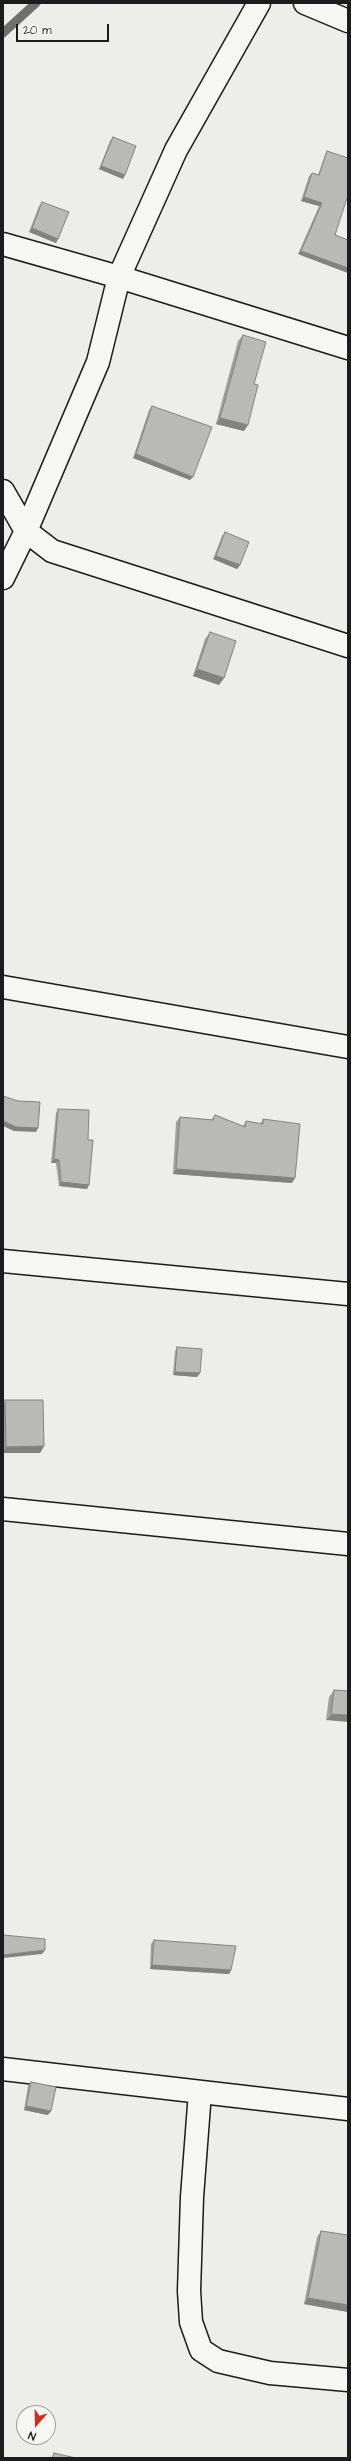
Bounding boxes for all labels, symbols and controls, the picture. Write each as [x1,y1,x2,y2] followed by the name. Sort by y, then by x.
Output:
[18,16,111,42] scale bar
[23,22,52,39] text: 20 m
[16,2405,56,2445] north arrow
[26,2428,38,2444] text: N

